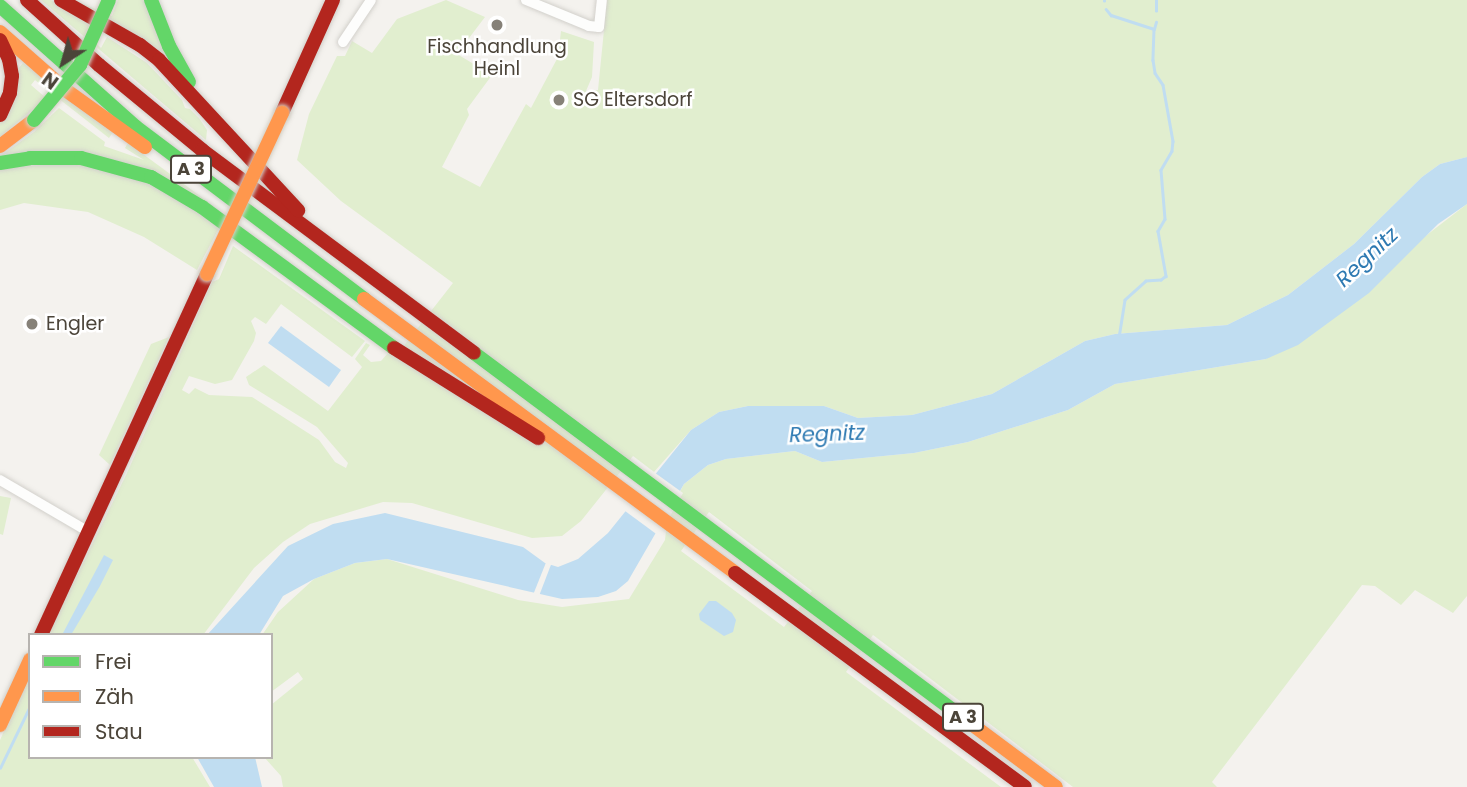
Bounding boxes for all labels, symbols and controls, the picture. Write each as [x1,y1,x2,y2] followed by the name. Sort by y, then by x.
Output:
[489,17,505,33] marker: Fischhandlung Heinl
[28,28,98,98] north arrow
[427,36,567,80] place label: Fischhandlung Heinl
[37,65,64,96] text: N
[573,89,692,111] place label: SG Eltersdorf
[551,92,567,108] marker: SG Eltersdorf
[170,154,212,184] road number: A 3
[1331,222,1403,292] water label: Regnitz
[46,313,104,335] place label: Engler
[24,316,40,332] marker: Engler
[789,420,865,448] water label: Regnitz
[28,633,273,759] legend
[95,647,132,676] text: Frei
[95,682,134,711] text: Zäh
[942,702,984,732] road number: A 3
[95,717,143,746] text: Stau

